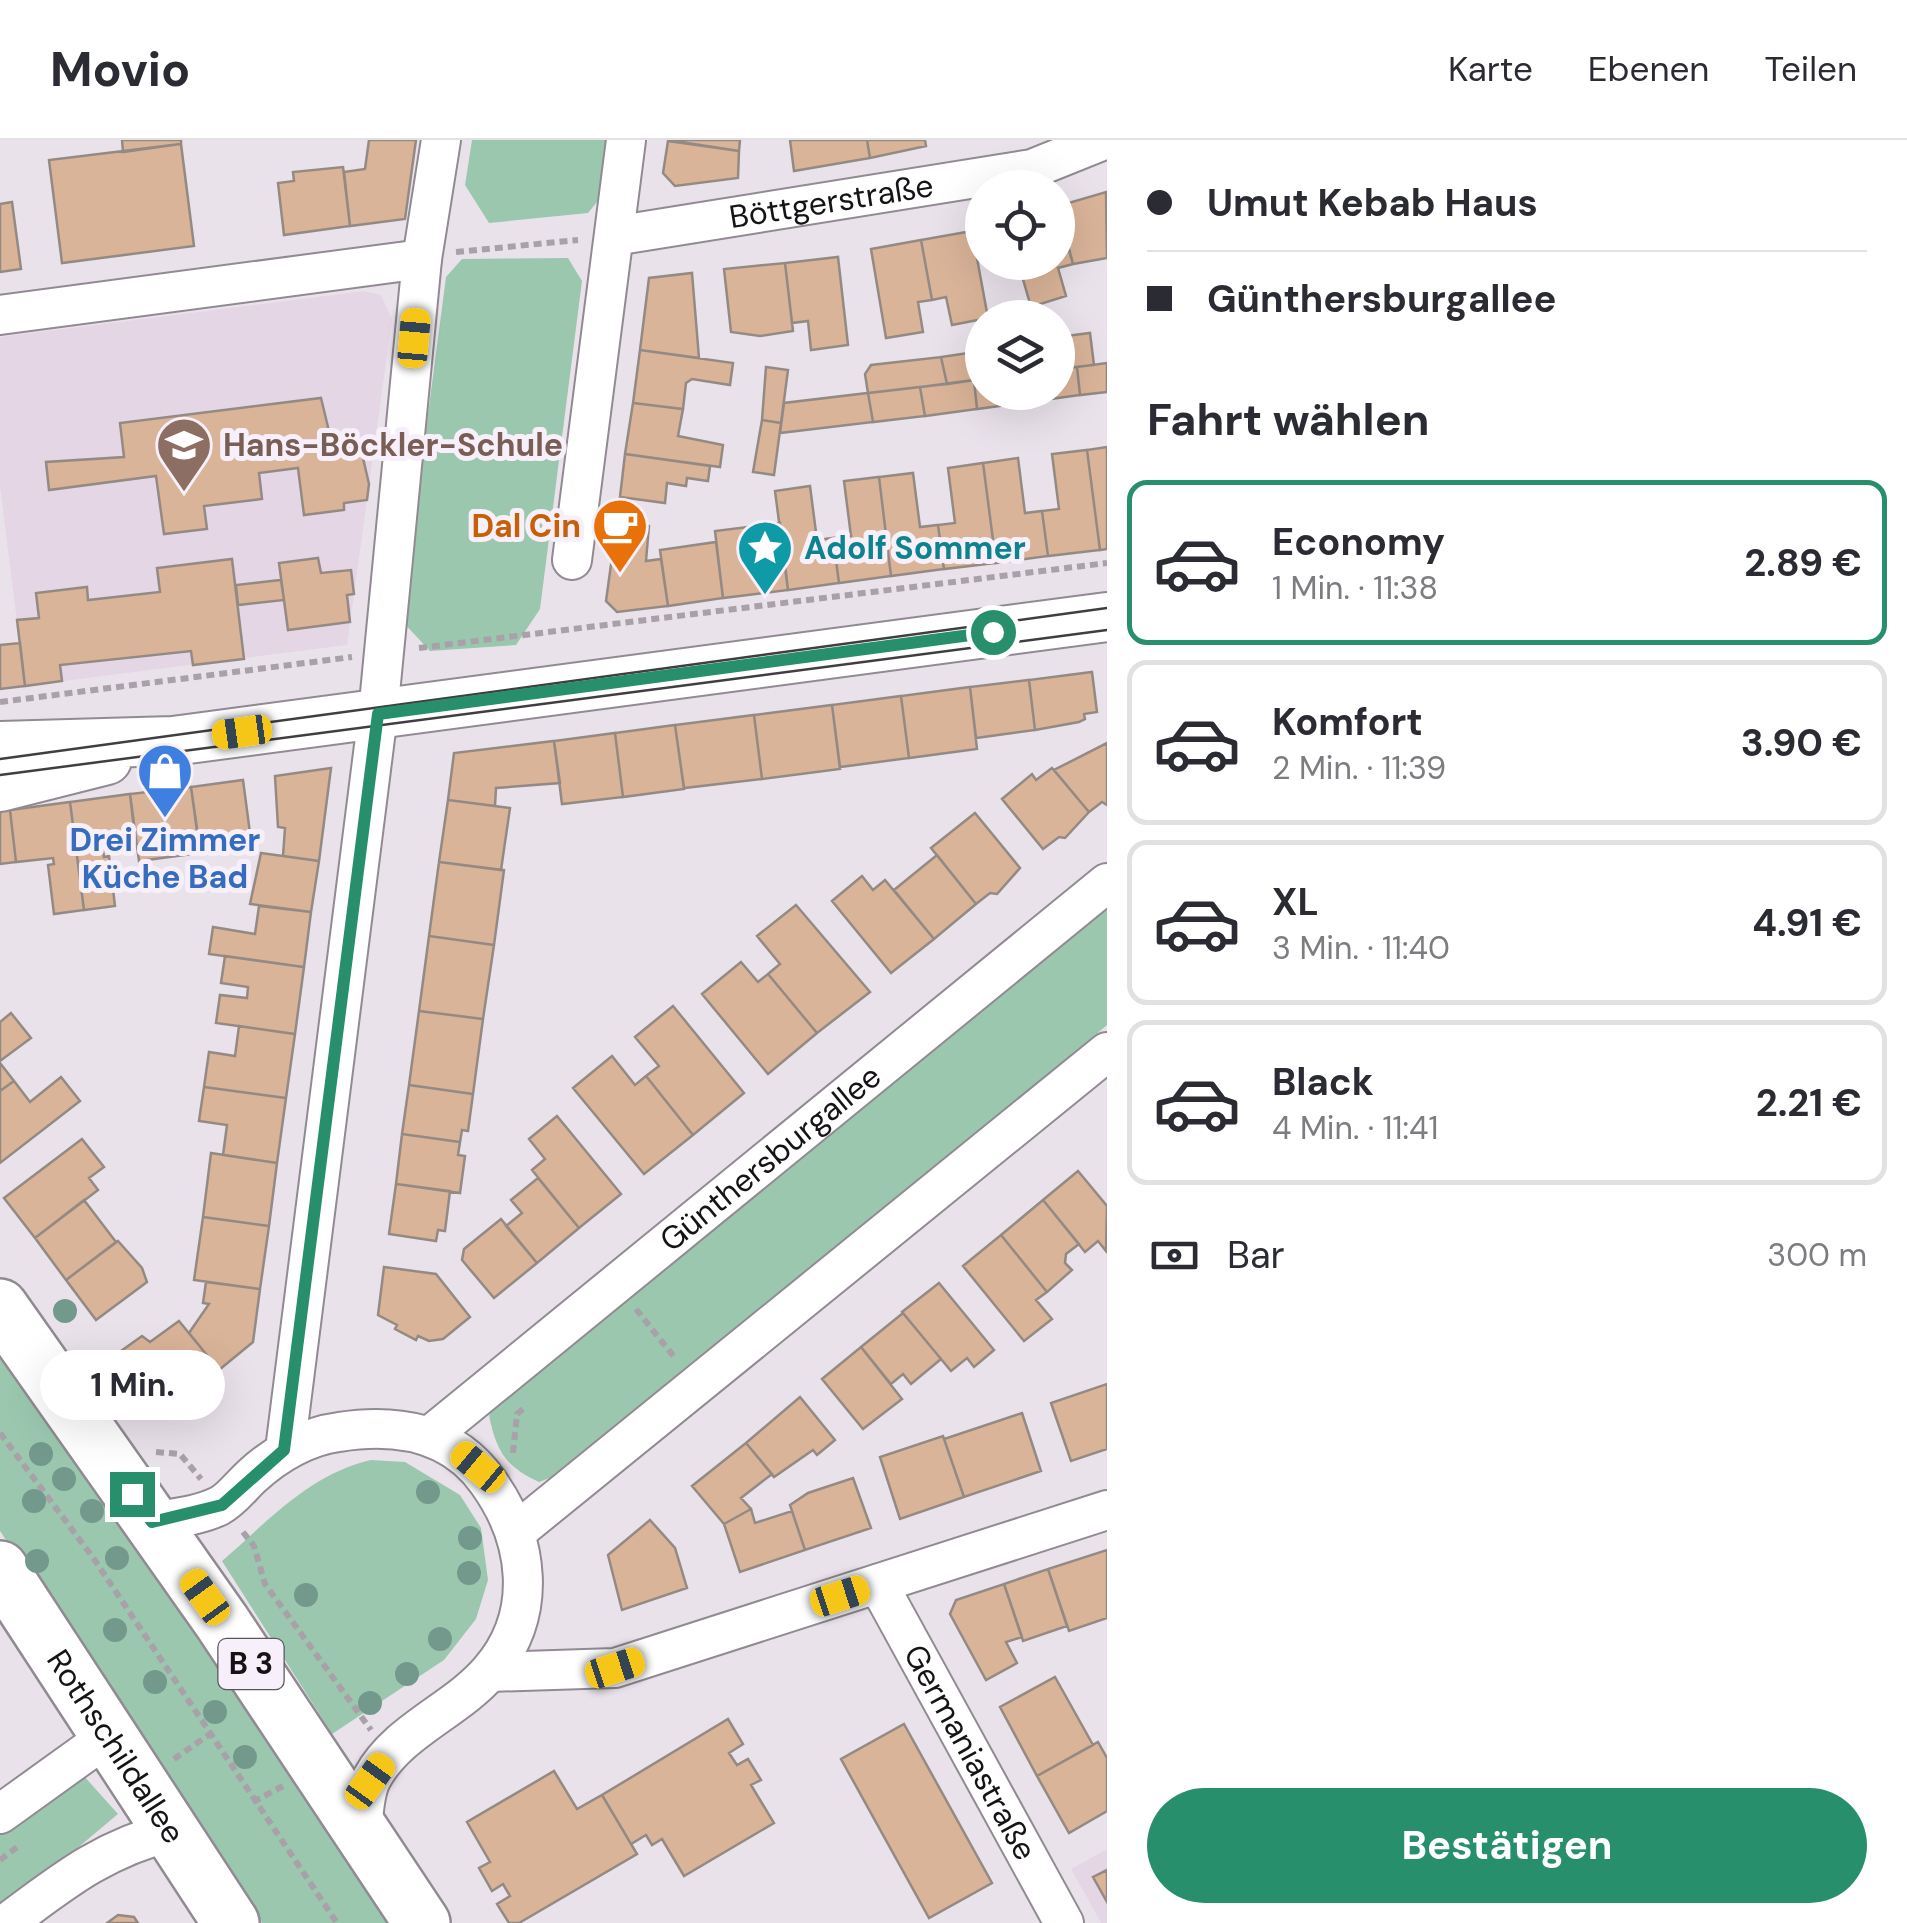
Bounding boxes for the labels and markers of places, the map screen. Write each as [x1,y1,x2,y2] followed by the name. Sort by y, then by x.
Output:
[154,415,214,494] school or university icon: Hans-Böckler-Schule
[223,424,563,466] place label: Hans-Böckler-Schule
[590,496,650,575] cafe icon: Dal Cin
[471,505,581,547] place label: Dal Cin
[735,518,795,597] place icon: Adolf Sommer
[804,527,1026,569] place label: Adolf Sommer
[135,741,195,820] shop icon: Drei Zimmer Küche Bad
[70,819,260,898] place label: Drei Zimmer Küche Bad

